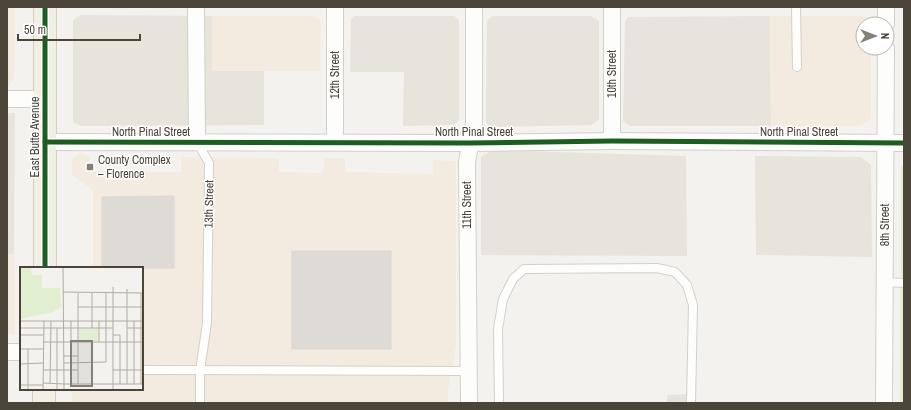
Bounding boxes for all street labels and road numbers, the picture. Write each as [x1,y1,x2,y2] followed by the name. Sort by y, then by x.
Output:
[604,50,620,98] street label: 10th Street
[327,51,343,99] street label: 12th Street
[27,97,43,177] street label: East Butte Avenue
[112,124,190,140] street label: North Pinal Street
[435,124,513,140] street label: North Pinal Street
[760,124,838,140] street label: North Pinal Street
[201,180,217,228] street label: 13th Street
[459,181,475,229] street label: 11th Street
[877,203,893,246] street label: 8th Street

